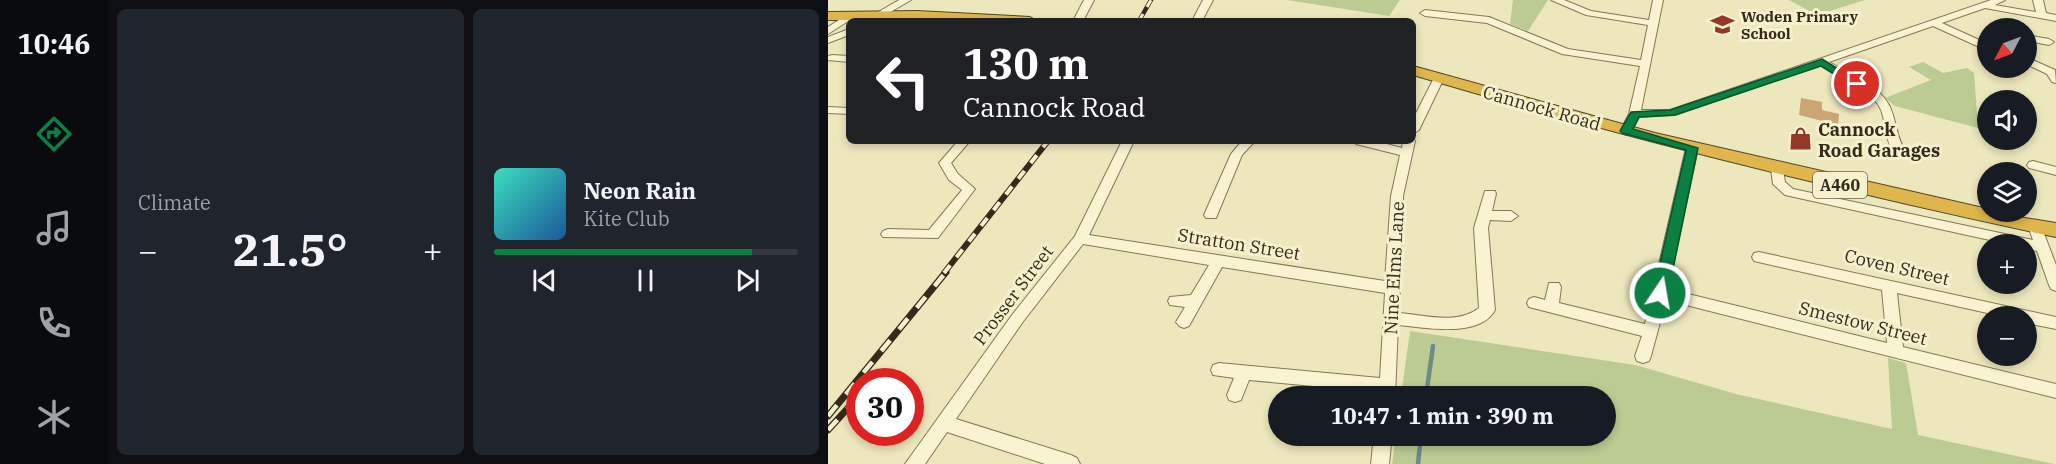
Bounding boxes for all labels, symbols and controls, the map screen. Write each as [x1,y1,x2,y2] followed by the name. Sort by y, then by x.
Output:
[1741,7,1858,43] place label: Woden Primary School
[1710,12,1736,38] school or university icon: Woden Primary School
[1977,18,2037,78] north arrow
[1977,18,2037,366] map controls
[18,26,90,61] text: 10:46
[963,36,1089,91] text: 130 m
[864,42,942,120] icon: left
[1831,58,1882,109] pin
[1840,67,1873,100] icon: arrive
[1480,80,1604,136] street label: Cannock Road
[963,89,1145,124] text: Cannock Road
[1977,90,2037,150] button: sound
[33,113,75,155] icon: directions
[1818,118,1940,162] place label: Cannock Road Garages
[1787,126,1813,152] shop icon: Cannock Road Garages
[1977,162,2037,222] button: layers
[1813,172,1867,198] road number: A460
[584,176,696,205] text: Neon Rain
[138,189,211,216] text: Climate
[1379,201,1409,335] street label: Nine Elms Lane
[584,205,670,232] text: Kite Club
[33,207,75,249] icon: music
[233,220,348,278] text: 21.5°
[1176,223,1302,265] street label: Stratton Street
[138,229,158,272] text: −
[423,229,443,272] text: +
[1977,234,2037,294] button: +
[968,241,1058,349] street label: Prosser Street
[1842,244,1952,290] street label: Coven Street
[1628,261,1692,325] position arrow
[528,264,561,297] icon: previous
[629,264,662,297] icon: pause
[731,264,764,297] icon: next
[1797,296,1929,350] street label: Smestow Street
[33,302,75,344] icon: phone
[1977,306,2037,366] button: −
[846,368,924,446] speed limit sign: 30
[33,396,75,438] icon: climate
[1330,401,1554,430] text: 10:47 · 1 min · 390 m

